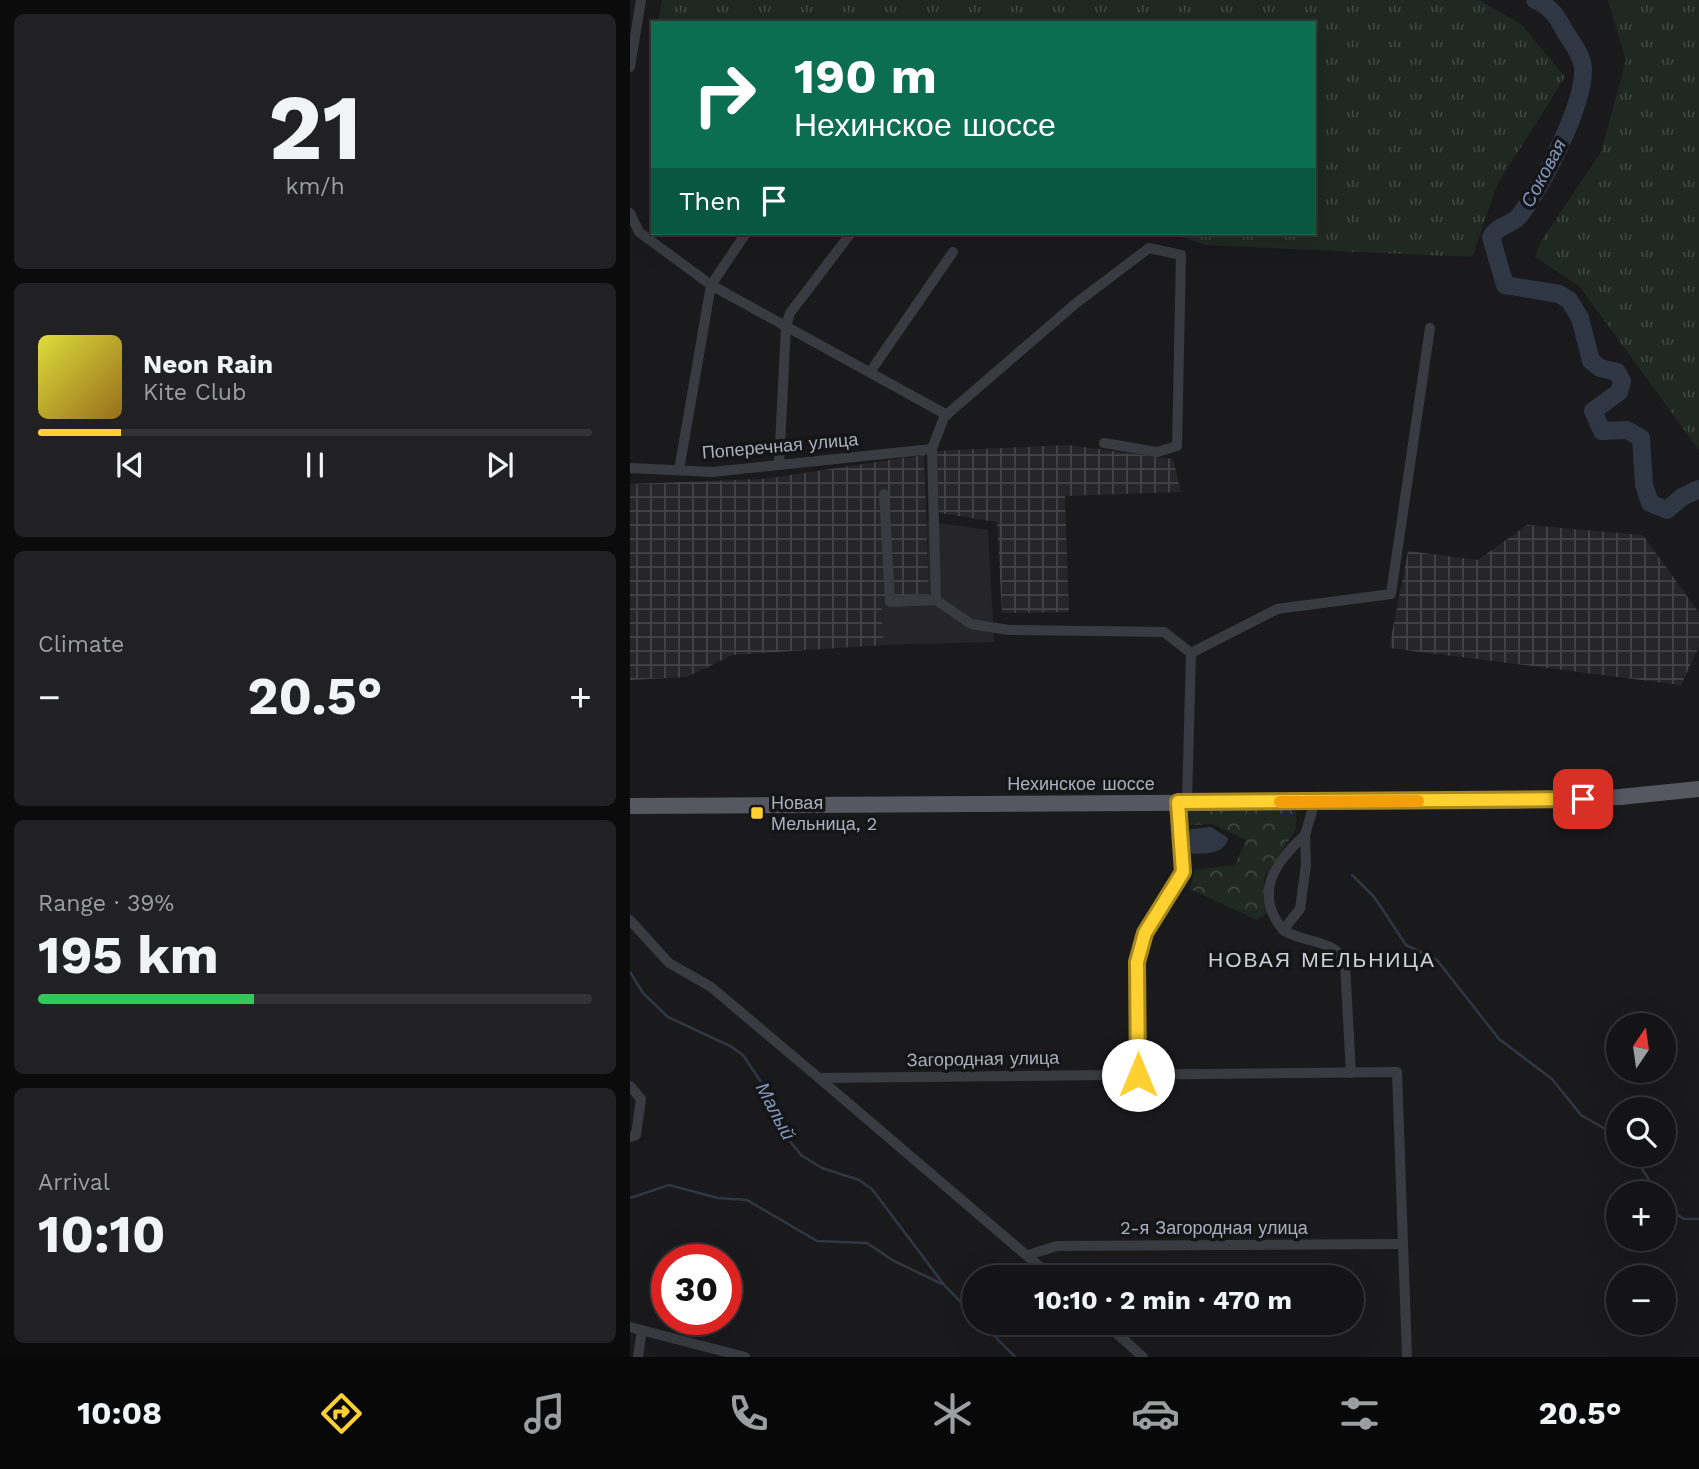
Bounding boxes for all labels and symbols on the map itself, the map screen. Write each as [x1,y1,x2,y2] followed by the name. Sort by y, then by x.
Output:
[1516,135,1571,211] water label: Соковая
[701,428,860,463] street label: Поперечная улица
[1553,769,1613,829] pin
[1007,773,1155,794] street label: Нехинское шоссе
[771,792,877,834] place label: Новая Мельница, 2
[749,805,765,821] marker: Новая Мельница, 2
[1208,947,1436,972] district label: НОВАЯ МЕЛЬНИЦА
[1606,1013,1676,1083] north arrow
[1101,1038,1175,1112] position arrow
[907,1047,1060,1070] street label: Загородная улица
[751,1079,800,1144] water label: Малый
[1120,1217,1309,1238] street label: 2-я Загородная улица
[651,1244,742,1335] speed limit sign: 30

